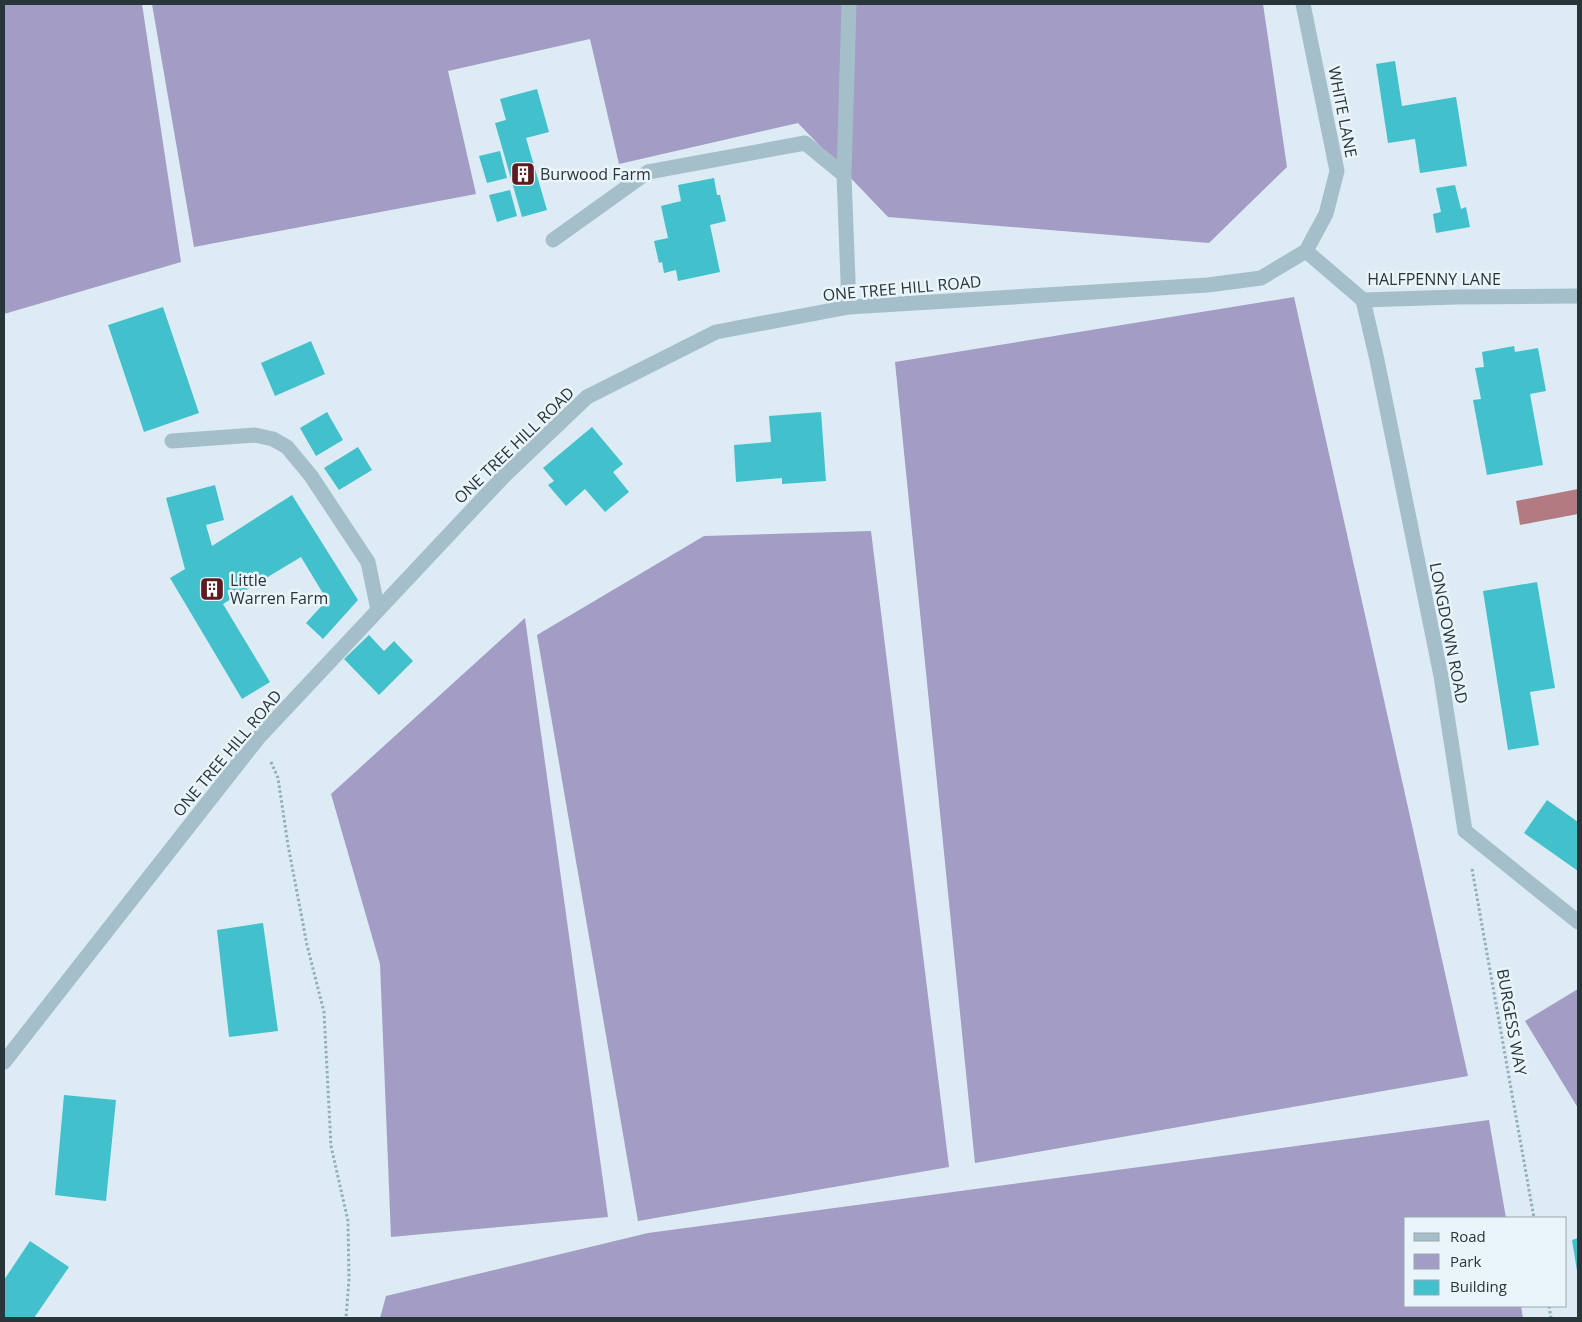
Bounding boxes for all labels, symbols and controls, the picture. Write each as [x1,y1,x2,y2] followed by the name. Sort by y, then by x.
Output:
[1323,65,1363,159] street label: WHITE LANE
[510,161,536,187] building icon: Burwood Farm
[540,163,651,185] place label: Burwood Farm
[1367,268,1501,290] street label: HALFPENNY LANE
[822,270,982,306] street label: ONE TREE HILL ROAD
[449,382,579,508] street label: ONE TREE HILL ROAD
[1425,560,1473,706] street label: LONGDOWN ROAD
[230,569,328,609] place label: Little Warren Farm
[199,576,225,602] building icon: Little Warren Farm
[167,685,287,821] street label: ONE TREE HILL ROAD
[1492,967,1532,1077] street label: BURGESS WAY
[1404,1217,1567,1307] legend
[1450,1226,1486,1246] text: Road
[1450,1251,1481,1271] text: Park
[1450,1276,1507,1296] text: Building

